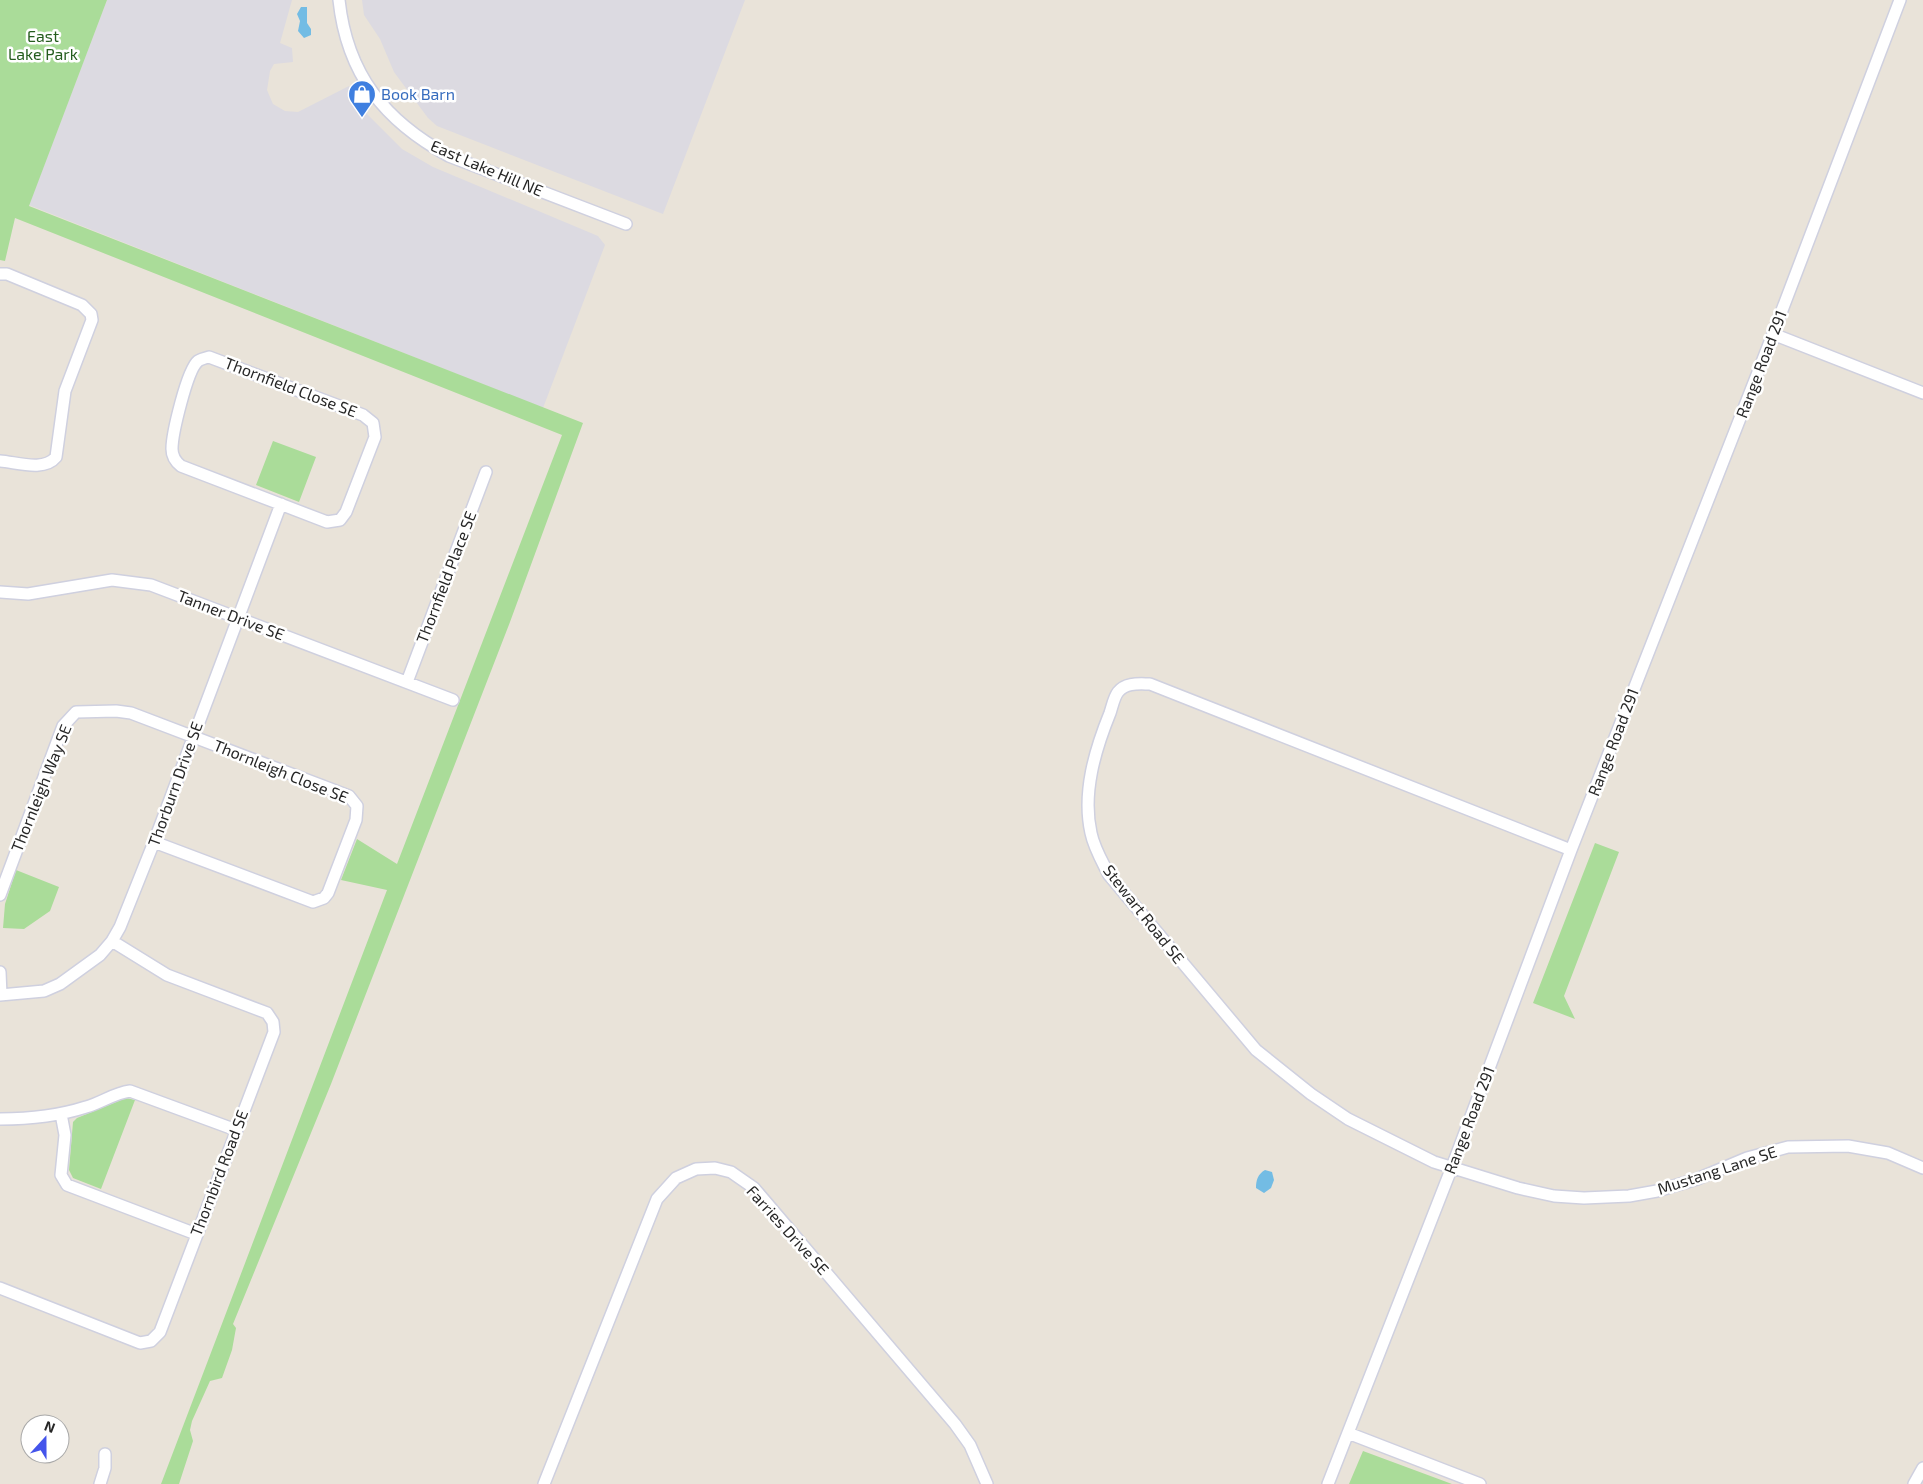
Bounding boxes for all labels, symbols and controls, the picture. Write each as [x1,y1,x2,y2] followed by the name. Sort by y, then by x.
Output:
[8,26,78,63] park label: East Lake Park
[347,79,377,118] shop icon: Book Barn
[381,84,455,103] place label: Book Barn
[428,135,546,200] street label: East Lake Hill NE
[1731,307,1790,420] street label: Range Road 291
[222,353,360,421] street label: Thornfield Close SE
[412,508,479,646] street label: Thornfield Place SE
[175,585,287,644] street label: Tanner Drive SE
[1583,685,1642,798] street label: Range Road 291
[143,719,206,849] street label: Thorburn Drive SE
[6,721,75,854] street label: Thornleigh Way SE
[211,735,351,806] street label: Thornleigh Close SE
[1100,861,1189,967] street label: Stewart Road SE
[1439,1063,1498,1176] street label: Range Road 291
[186,1107,251,1239] street label: Thornbird Road SE
[1655,1141,1779,1198] street label: Mustang Lane SE
[743,1181,833,1278] street label: Farries Drive SE
[20,1414,70,1464] north arrow
[42,1417,58,1436] text: N

